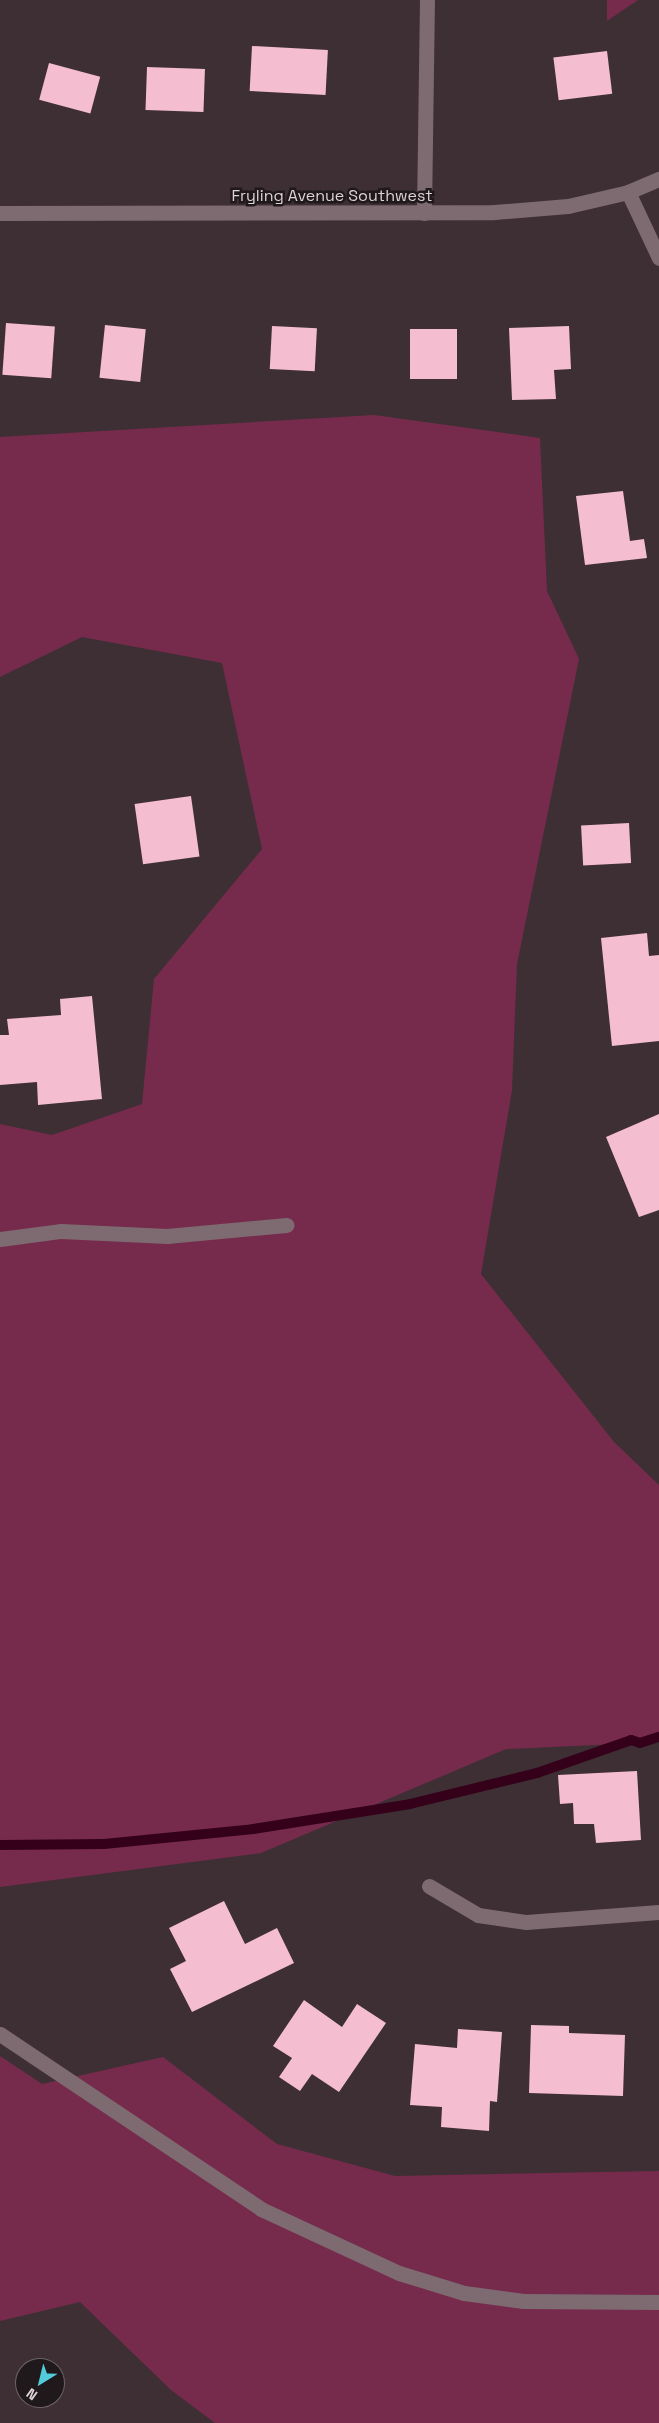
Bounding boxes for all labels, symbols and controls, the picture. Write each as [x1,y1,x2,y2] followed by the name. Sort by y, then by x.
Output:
[231,186,433,206] street label: Fryling Avenue Southwest
[15,2358,65,2408] north arrow
[23,2384,41,2404] text: N

